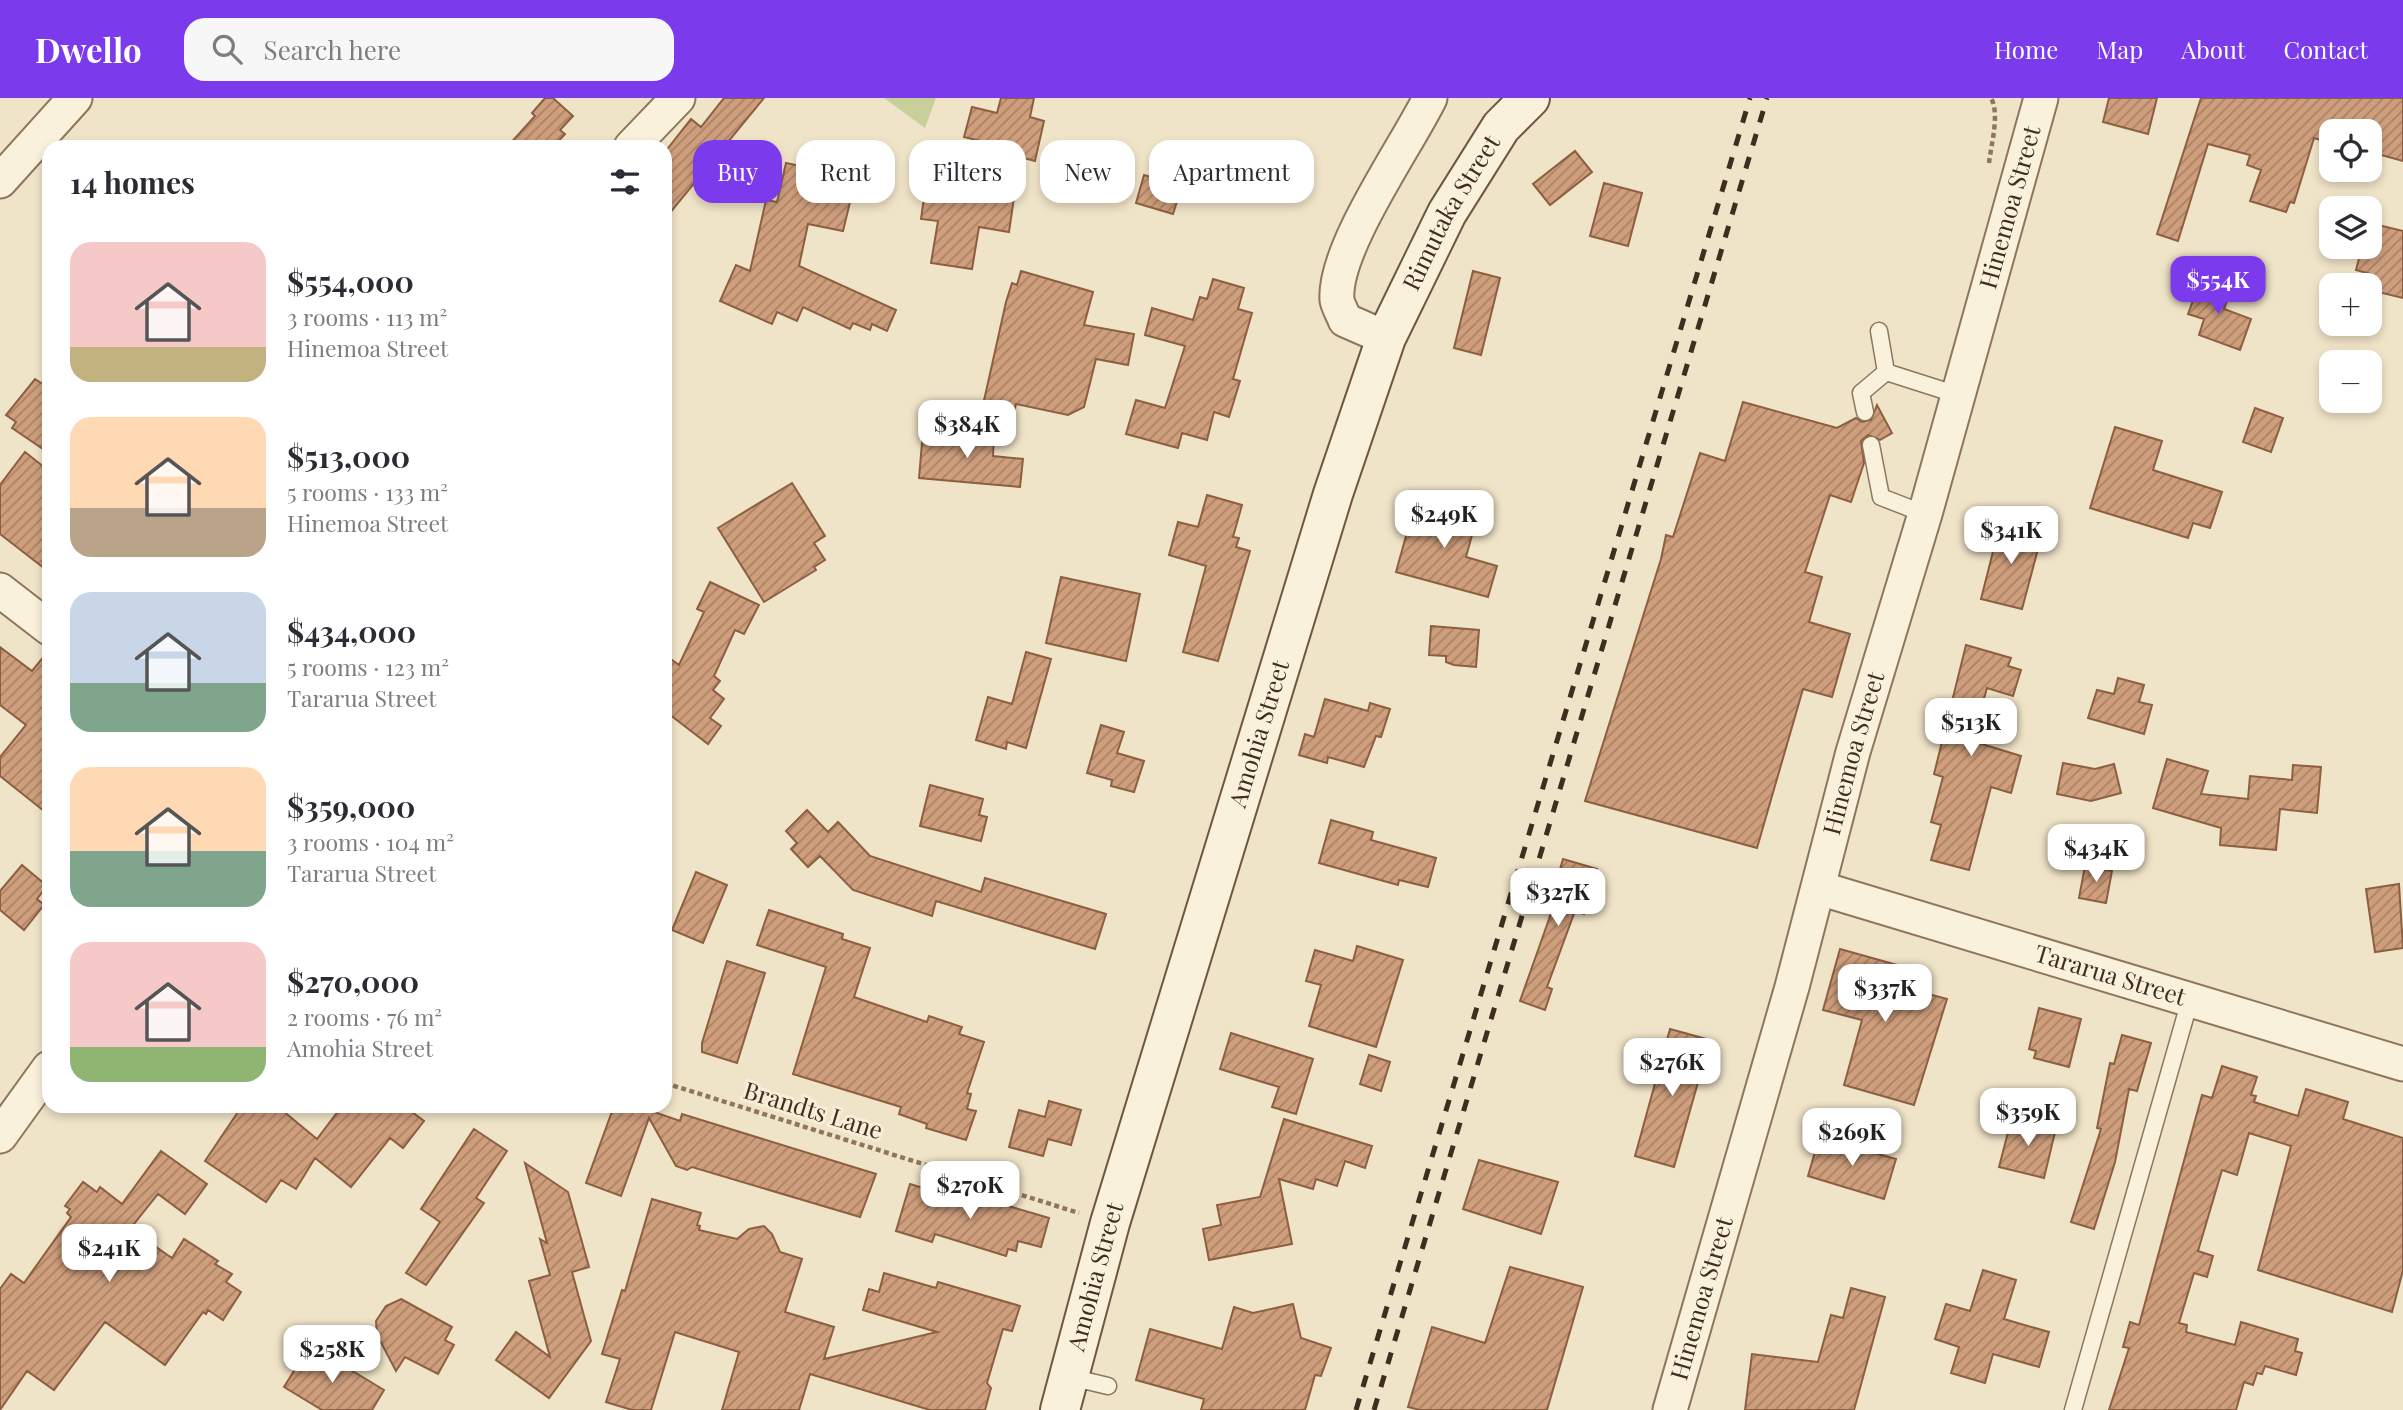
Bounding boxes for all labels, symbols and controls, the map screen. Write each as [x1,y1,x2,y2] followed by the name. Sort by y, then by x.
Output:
[184,18,674,81] search box
[35,27,142,71] text: Dwello
[208,30,246,68] icon: search
[264,32,401,67] text: Search here
[1994,33,2058,65] text: Home
[2096,33,2143,65] text: Map
[2181,33,2245,65] text: About
[2283,33,2368,65] text: Contact
[2319,119,2382,413] map controls
[2319,119,2382,182] button: locate
[1971,121,2047,292] street label: Hinemoa Street
[1394,128,1506,295] street label: Rimutaka Street
[693,140,782,203] chip: Buy
[796,140,895,203] chip: Rent
[909,140,1026,203] chip: Filters
[1040,140,1135,203] chip: New
[1149,140,1314,203] chip: Apartment
[70,162,195,202] text: 14 homes
[606,163,644,201] icon: filters
[2319,196,2382,259] button: layers
[2169,256,2267,316] pin: $554K
[287,261,414,301] text: $554,000
[2187,263,2249,294] text: $554K
[126,270,210,354] icon: home
[2319,273,2382,336] button: +
[287,301,447,332] text: 3 rooms · 113 m²
[287,332,448,363] text: Hinemoa Street
[2319,350,2382,413] button: −
[918,400,1016,460] pin: $384K
[934,407,1000,438] text: $384K
[287,436,410,476] text: $513,000
[126,445,210,529] icon: home
[287,476,448,507] text: 5 rooms · 133 m²
[1395,490,1493,550] pin: $249K
[1411,497,1477,528] text: $249K
[1962,506,2060,566] pin: $341K
[287,507,448,538] text: Hinemoa Street
[1980,513,2042,544] text: $341K
[287,611,416,651] text: $434,000
[126,620,210,704] icon: home
[287,651,449,682] text: 5 rooms · 123 m²
[1220,655,1295,812] street label: Amohia Street
[1814,667,1891,838] street label: Hinemoa Street
[287,682,436,713] text: Tararua Street
[1922,698,2020,758] pin: $513K
[1941,705,2001,736] text: $513K
[287,786,415,826] text: $359,000
[126,795,210,879] icon: home
[2047,824,2145,884] pin: $434K
[287,826,454,857] text: 3 rooms · 104 m²
[2064,831,2128,862] text: $434K
[287,857,436,888] text: Tararua Street
[1509,868,1607,928] pin: $327K
[1526,875,1590,906] text: $327K
[2031,936,2190,1012] street label: Tararua Street
[287,961,419,1001] text: $270,000
[1836,964,1934,1024] pin: $337K
[126,970,210,1054] icon: home
[1854,971,1916,1002] text: $337K
[287,1001,442,1032] text: 2 rooms · 76 m²
[287,1032,433,1063] text: Amohia Street
[1623,1038,1721,1098] pin: $276K
[1639,1045,1705,1076] text: $276K
[740,1073,887,1145] street label: Brandts Lane
[1979,1088,2077,1148] pin: $359K
[1996,1095,2060,1126] text: $359K
[1803,1108,1901,1168] pin: $269K
[1818,1115,1886,1146] text: $269K
[921,1162,1019,1221] pin: $270K
[937,1168,1003,1199] text: $270K
[1058,1197,1130,1355] street label: Amohia Street
[1662,1212,1739,1383] street label: Hinemoa Street
[60,1224,158,1284] pin: $241K
[78,1231,140,1262] text: $241K
[283,1326,381,1385] pin: $258K
[299,1332,365,1363] text: $258K

